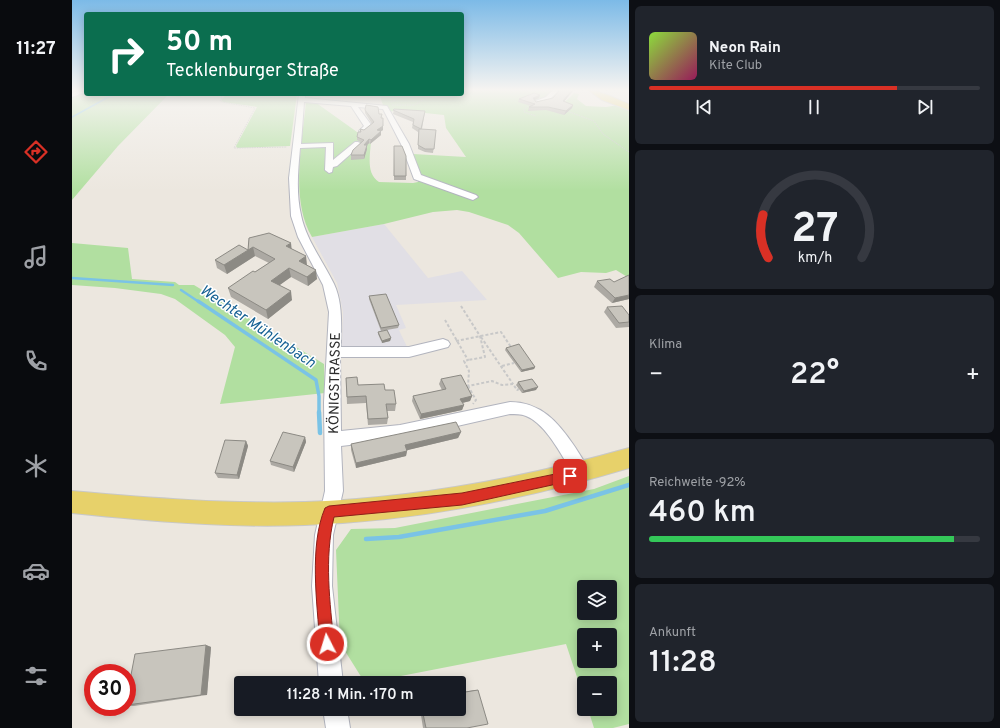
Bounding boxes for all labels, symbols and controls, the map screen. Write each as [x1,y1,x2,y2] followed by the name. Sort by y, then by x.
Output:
[166,25,233,61] text: 50 m
[100,28,152,80] icon: right
[16,38,56,61] text: 11:27
[709,39,781,58] text: Neon Rain
[709,58,762,74] text: Kite Club
[166,60,339,83] text: Tecklenburger Straße
[693,96,715,118] icon: previous
[803,96,825,118] icon: pause
[914,96,936,118] icon: next
[22,138,50,166] icon: directions
[791,203,838,256] text: 27
[22,243,50,271] icon: music
[797,248,832,266] text: km/h
[196,281,319,373] water label: Wechter Mühlenbach
[325,332,345,434] street label: KÖNIGSTRASSE
[649,337,682,353] text: Klima
[22,347,50,375] icon: phone
[790,357,839,394] text: 22°
[649,362,663,389] text: −
[966,362,980,389] text: +
[22,452,50,480] icon: climate
[553,459,587,493] pin
[559,465,581,487] icon: arrive
[649,475,746,491] text: Reichweite · 92%
[649,495,756,532] text: 460 km
[22,557,50,585] icon: car
[577,580,617,716] map controls
[577,580,617,620] button: layers
[306,623,348,665] position arrow
[649,625,696,641] text: Ankunft
[577,628,617,668] button: +
[649,645,717,682] text: 11:28
[22,662,50,690] icon: filters
[84,664,136,716] speed limit sign: 30
[577,676,617,716] button: −
[287,686,413,705] text: 11:28 · 1 Min. · 170 m

